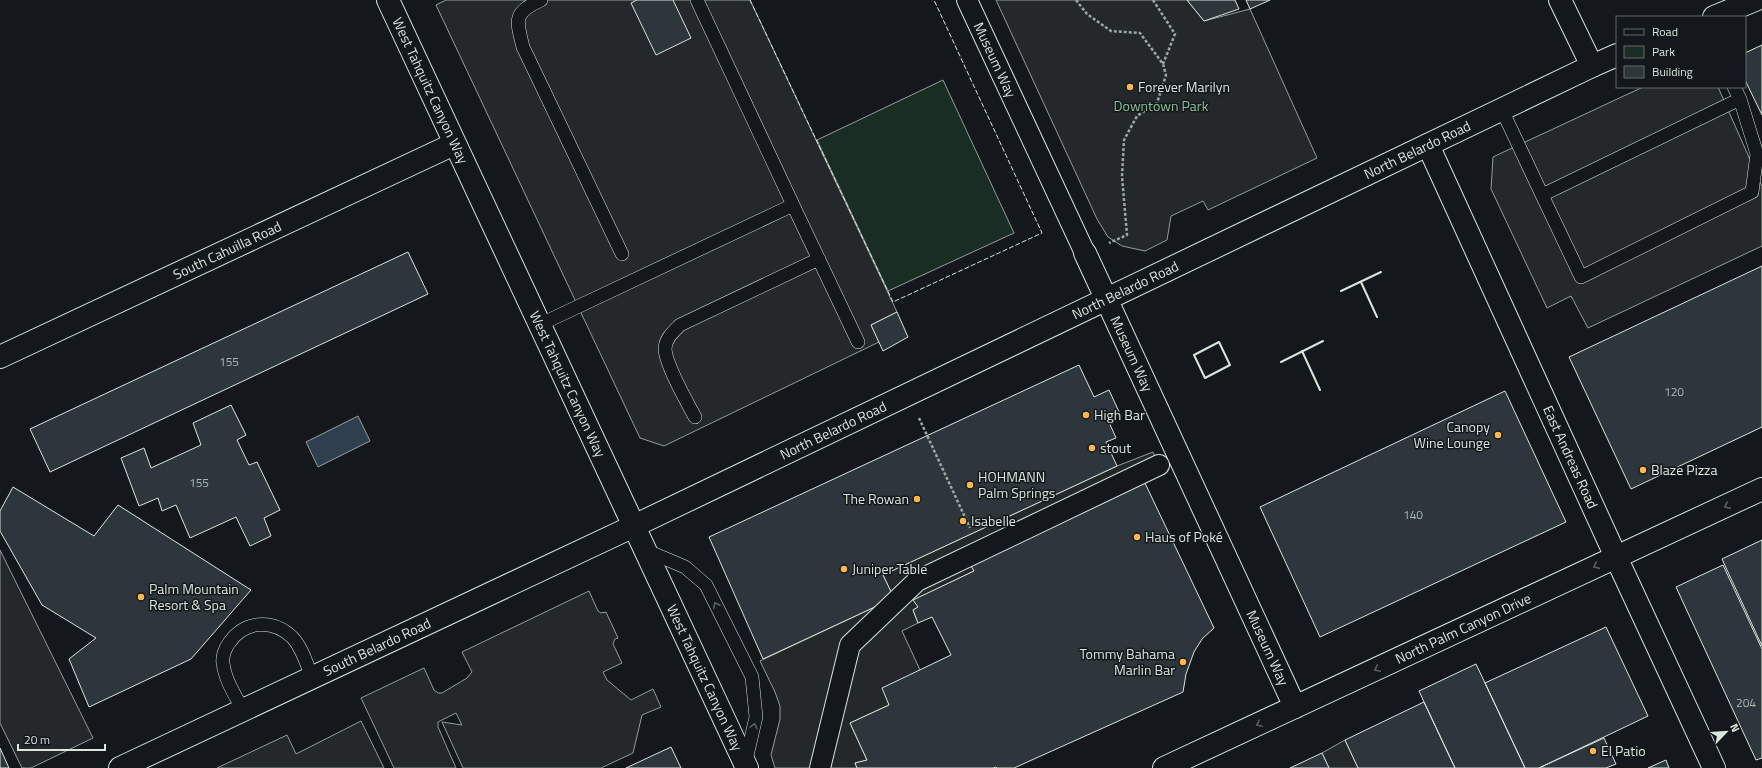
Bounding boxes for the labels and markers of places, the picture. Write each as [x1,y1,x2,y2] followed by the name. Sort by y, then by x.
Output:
[1138,76,1230,97] place label: Forever Marilyn
[1125,82,1135,92] marker: Forever Marilyn
[1094,404,1145,425] place label: High Bar
[1081,410,1091,420] marker: High Bar
[1414,416,1490,453] place label: Canopy Wine Lounge
[1493,430,1503,440] marker: Canopy Wine Lounge
[1100,437,1131,458] place label: stout
[1087,443,1097,453] marker: stout
[1651,459,1717,480] place label: Blaze Pizza
[1638,465,1648,475] marker: Blaze Pizza
[978,466,1055,503] place label: HOHMANN Palm Springs
[965,480,975,490] marker: HOHMANN Palm Springs
[843,488,909,509] place label: The Rowan
[912,494,922,504] marker: The Rowan
[971,510,1016,531] place label: Isabelle
[958,516,968,526] marker: Isabelle
[1145,526,1223,547] place label: Haus of Poké
[1132,532,1142,542] marker: Haus of Poké
[852,558,927,579] place label: Juniper Table
[839,564,849,574] marker: Juniper Table
[149,578,239,615] place label: Palm Mountain Resort & Spa
[136,592,146,602] marker: Palm Mountain Resort & Spa
[1079,643,1175,680] place label: Tommy Bahama Marlin Bar
[1178,657,1188,667] marker: Tommy Bahama Marlin Bar
[1601,740,1646,761] place label: El Patio
[1588,746,1598,756] marker: El Patio

